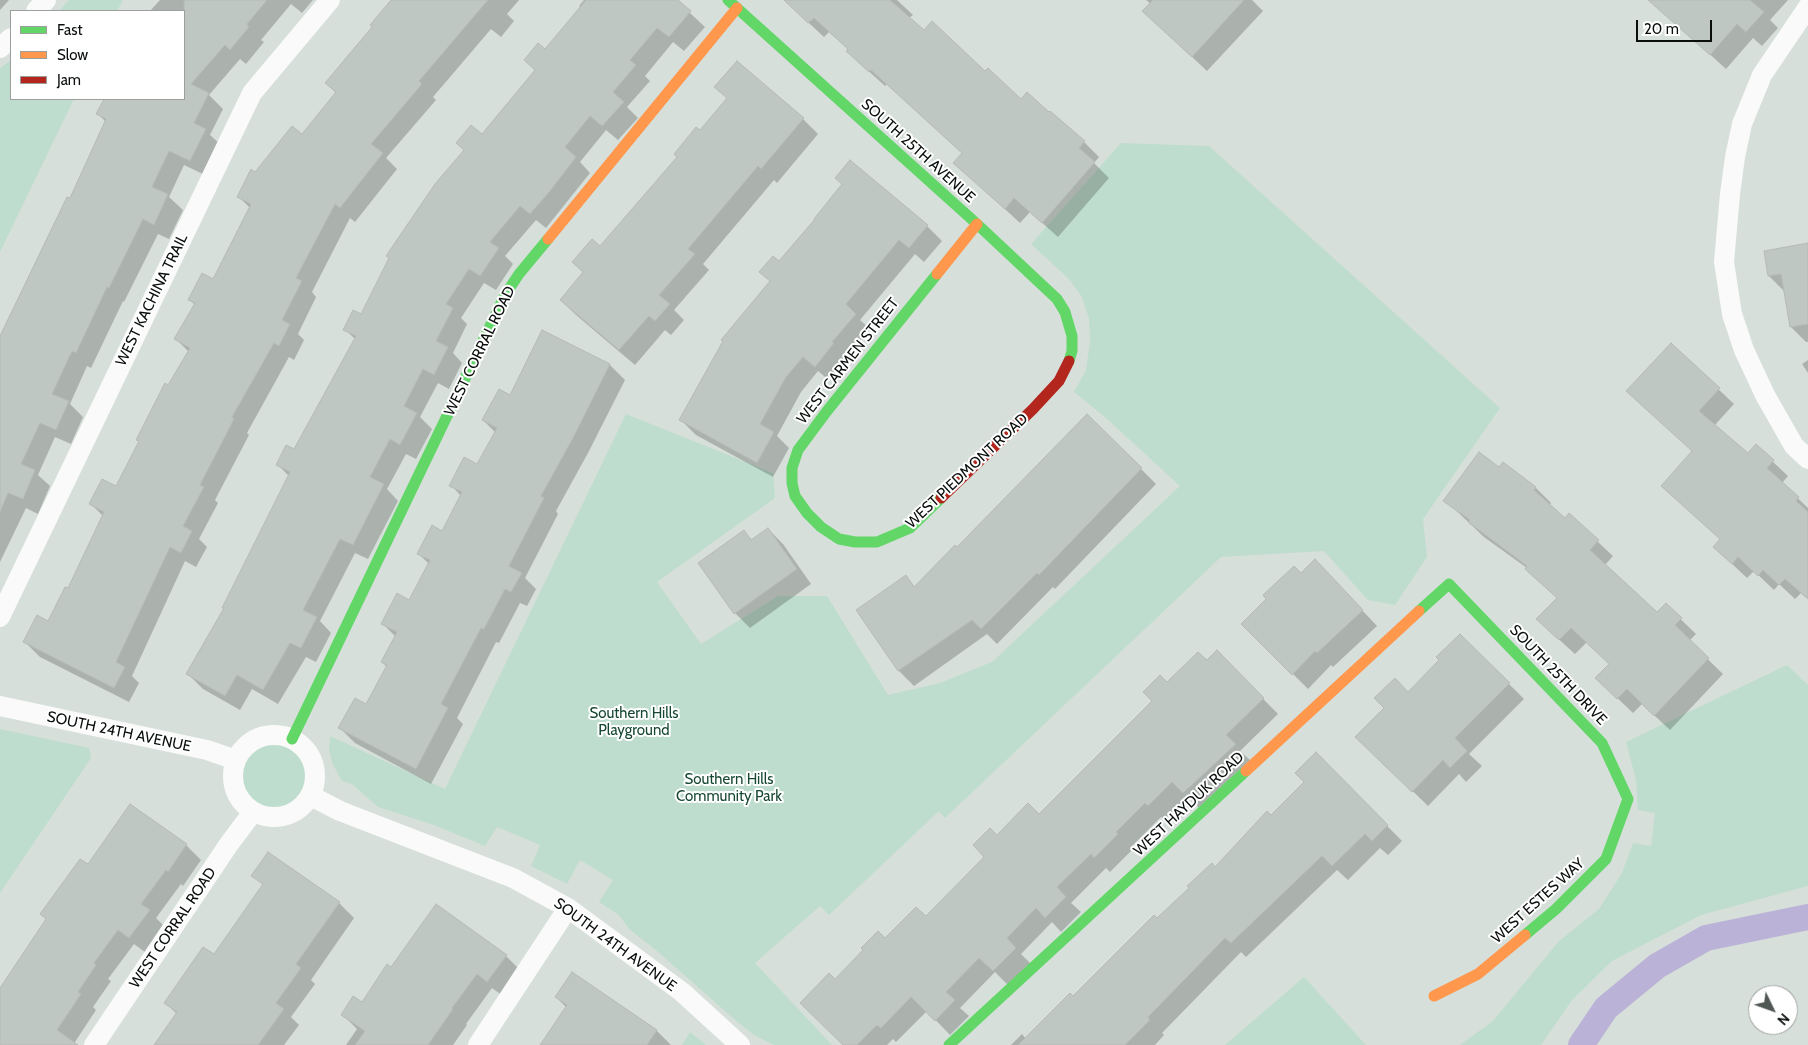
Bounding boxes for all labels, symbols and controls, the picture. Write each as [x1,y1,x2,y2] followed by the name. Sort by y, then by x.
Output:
[10,10,185,100] legend
[1638,10,1714,42] scale bar
[1644,20,1679,38] text: 20 m
[57,21,82,39] text: Fast
[57,46,88,64] text: Slow
[57,71,81,89] text: Jam
[857,95,979,207] street label: SOUTH 25TH AVENUE
[112,231,192,369] street label: WEST KACHINA TRAIL
[441,283,519,419] street label: WEST CORRAL ROAD
[793,294,903,428] street label: WEST CARMEN STREET
[902,410,1032,532] street label: WEST PIEDMONT ROAD
[1506,621,1610,729] street label: SOUTH 25TH DRIVE
[589,705,679,740] park label: Southern Hills Playground
[45,708,193,756] street label: SOUTH 24TH AVENUE
[1130,748,1248,860] street label: WEST HAYDUK ROAD
[676,771,782,806] park label: Southern Hills Community Park
[1488,855,1588,947] street label: WEST ESTES WAY
[126,864,220,992] street label: WEST CORRAL ROAD
[550,895,680,995] street label: SOUTH 24TH AVENUE
[1748,985,1798,1035] north arrow
[1773,1010,1793,1029] text: N

